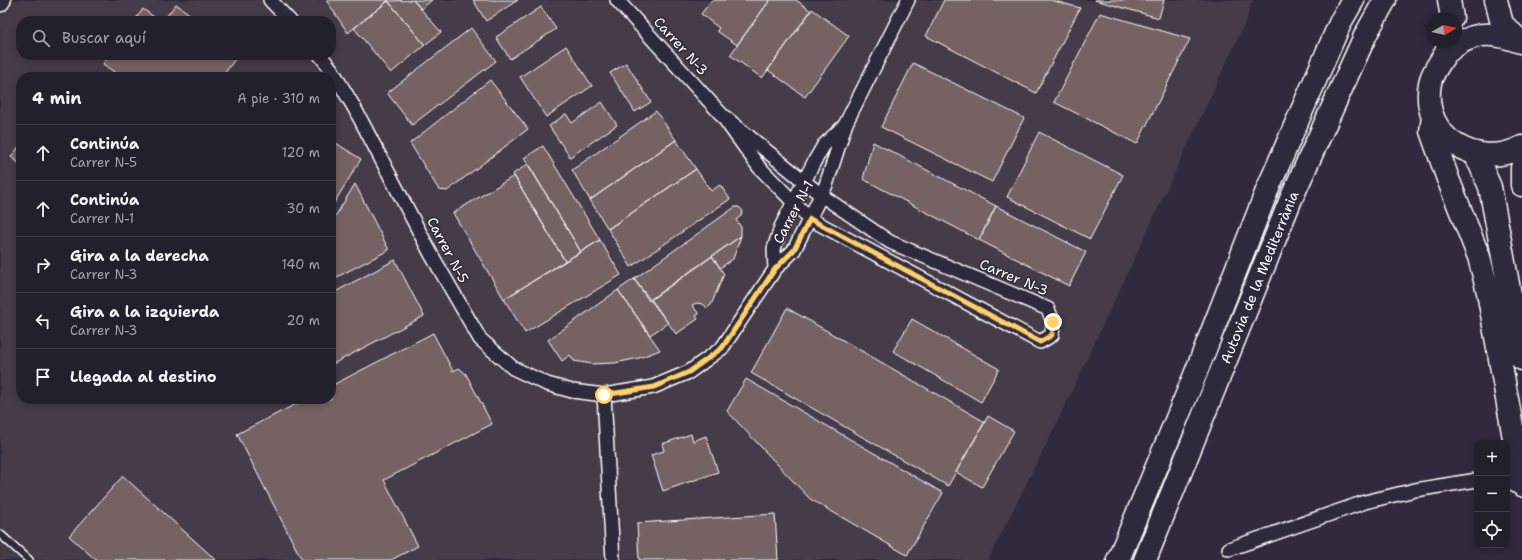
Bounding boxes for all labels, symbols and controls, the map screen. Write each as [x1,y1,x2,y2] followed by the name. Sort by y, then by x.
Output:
[1426,12,1462,48] north arrow
[650,13,712,79] street label: Carrer N-3
[16,16,336,60] search box
[30,27,52,49] icon: search
[62,28,146,48] text: Buscar aquí
[32,87,82,109] text: 4 min
[237,90,320,107] text: A pie · 310 m
[70,134,139,154] text: Continúa
[32,142,54,164] icon: ahead
[282,144,320,161] text: 120 m
[70,154,137,171] text: Carrer N-5
[769,177,817,247] street label: Carrer N-1
[1216,188,1303,366] street label: Autovia de la Mediterrània
[70,190,139,210] text: Continúa
[32,198,54,220] icon: ahead
[286,200,320,217] text: 30 m
[70,210,134,227] text: Carrer N-1
[423,214,473,286] street label: Carrer N-5
[70,246,209,266] text: Gira a la derecha
[32,254,54,276] icon: right
[977,255,1051,299] street label: Carrer N-3
[281,256,320,273] text: 140 m
[70,266,137,283] text: Carrer N-3
[70,302,219,322] text: Gira a la izquierda
[32,310,54,332] icon: left
[287,312,320,329] text: 20 m
[1044,313,1062,331] route end
[70,322,137,339] text: Carrer N-3
[32,366,54,388] icon: arrive
[70,367,217,387] text: Llegada al destino
[595,386,613,404] route start
[1474,440,1510,548] map controls
[1474,440,1510,476] button: +
[1474,476,1510,512] button: −
[1474,512,1510,548] button: locate

